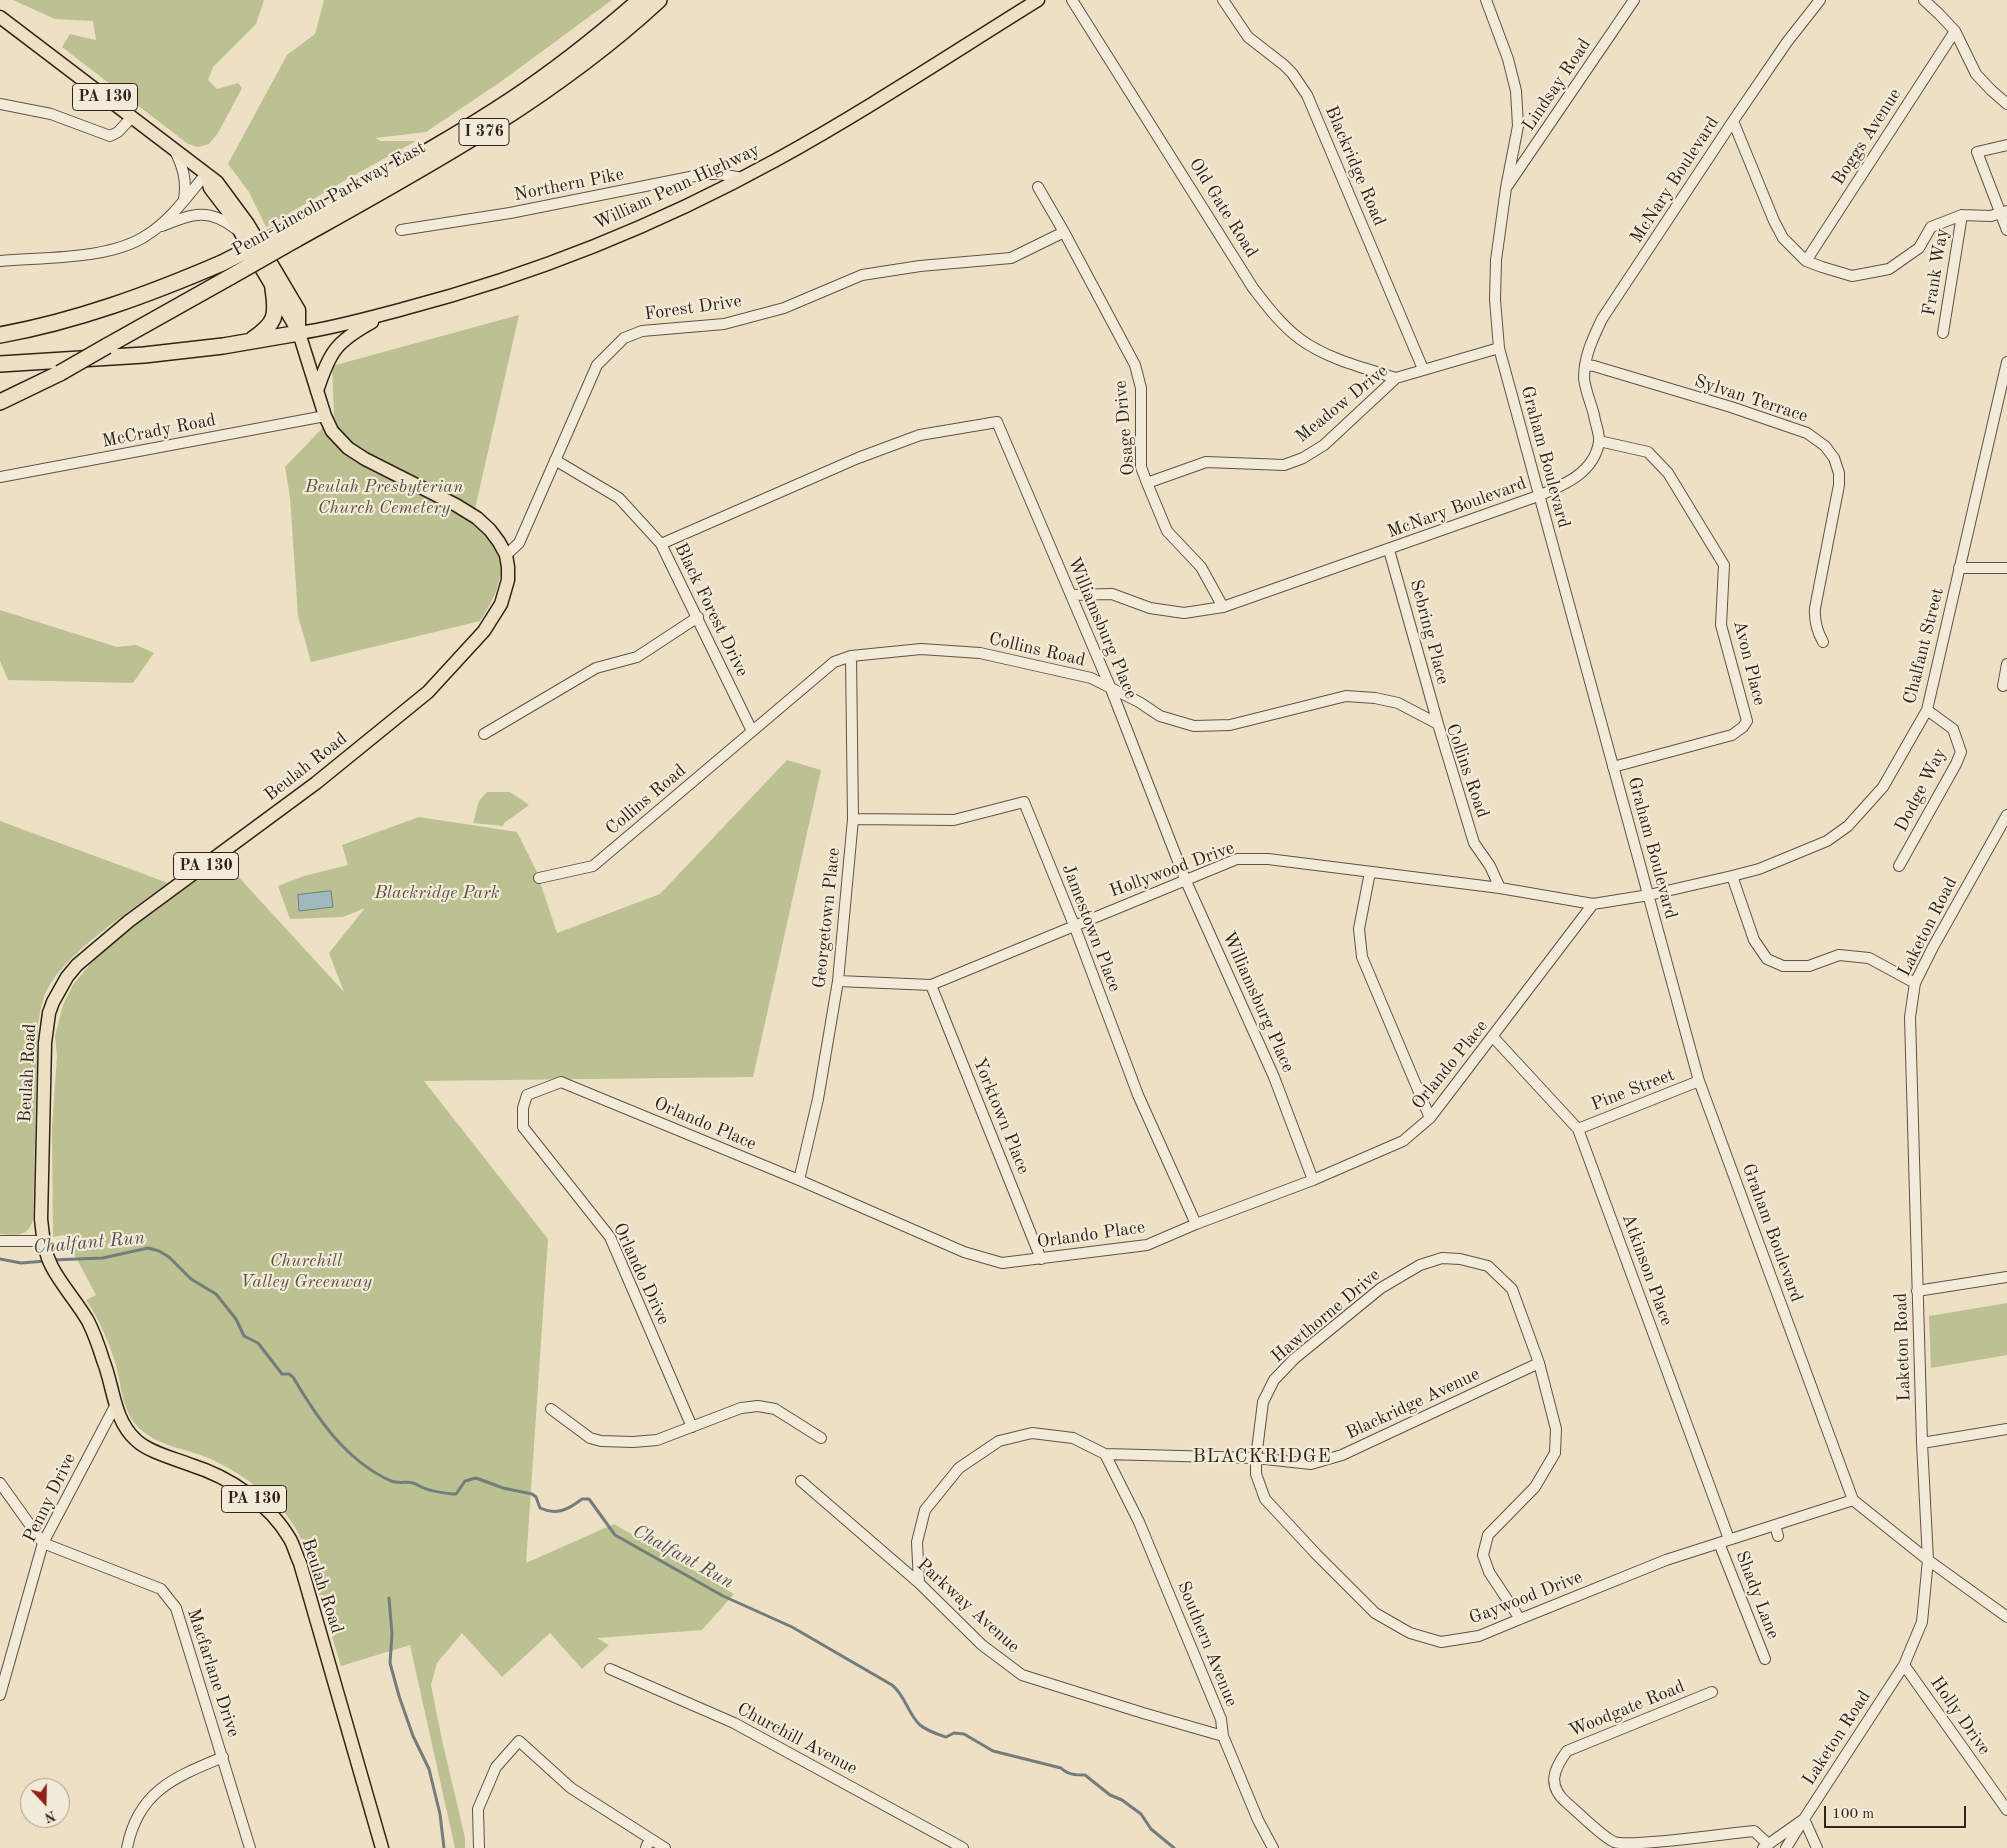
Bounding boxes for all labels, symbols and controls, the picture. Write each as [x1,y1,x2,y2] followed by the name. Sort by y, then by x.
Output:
[1518,35,1596,135] street label: Lindsay Road
[72,84,138,110] road number: PA 130
[1828,85,1906,189] street label: Boggs Avenue
[1320,103,1390,229] street label: Blackridge Road
[1626,113,1724,247] street label: McNary Boulevard
[459,118,509,146] road number: I 376
[229,137,429,261] street label: Penn-Lincoln Parkway East
[591,139,763,235] street label: William Penn Highway
[1184,154,1262,262] street label: Old Gate Road
[512,164,626,206] street label: Northern Pike
[1918,227,1954,317] street label: Frank Way
[643,290,743,326] street label: Forest Drive
[1291,360,1393,448] street label: Meadow Drive
[1692,371,1810,427] street label: Sylvan Terrace
[1110,379,1140,477] street label: Osage Drive
[1516,384,1574,530] street label: Graham Boulevard
[100,409,218,453] street label: McCrady Road
[1385,473,1529,543] street label: McNary Boulevard
[305,476,463,518] park label: Beulah Presbyterian Church Cemetery
[669,540,753,680] street label: Black Forest Drive
[1062,554,1142,702] street label: Williamsburg Place
[1405,577,1453,687] street label: Sebring Place
[1899,586,1949,706] street label: Chalfant Street
[1728,618,1770,708] street label: Avon Place
[987,628,1087,672] street label: Collins Road
[1441,721,1493,821] street label: Collins Road
[260,728,352,806] street label: Beulah Road
[1891,744,1951,836] street label: Dodge Way
[601,760,691,840] street label: Collins Road
[1623,775,1681,921] street label: Graham Boulevard
[1107,837,1237,903] street label: Hollywood Drive
[809,847,845,989] street label: Georgetown Place
[174,852,238,879] road number: PA 130
[1057,861,1125,995] street label: Jamestown Place
[1894,874,1962,980] street label: Laketon Road
[374,882,500,904] park label: Blackridge Park
[1217,928,1299,1076] street label: Williamsburg Place
[1407,1016,1493,1114] street label: Orlando Place
[15,1023,41,1123] street label: Beulah Road
[968,1055,1034,1177] street label: Yorktown Place
[1588,1064,1678,1116] street label: Pine Street
[651,1093,759,1155] street label: Orlando Place
[1737,1161,1807,1305] street label: Graham Boulevard
[1617,1211,1677,1329] street label: Atkinson Place
[1036,1217,1146,1253] street label: Orlando Place
[608,1220,674,1328] street label: Orlando Drive
[32,1227,146,1259] water label: Chalfant Run
[240,1250,372,1292] park label: Churchill Valley Greenway
[1267,1264,1385,1368] street label: Hawthorne Drive
[1890,1292,1916,1402] street label: Laketon Road
[1343,1364,1483,1444] street label: Blackridge Avenue
[1191,1446,1333,1468] district label: BLACKRIDGE
[19,1450,81,1546] street label: Penny Drive
[222,1486,286,1512] road number: PA 130
[628,1520,738,1594] water label: Chalfant Run
[296,1536,348,1636] street label: Beulah Road
[1730,1548,1784,1642] street label: Shady Lane
[912,1554,1024,1658] street label: Parkway Avenue
[1466,1566,1586,1630] street label: Gaywood Drive
[1172,1578,1242,1710] street label: Southern Avenue
[182,1606,244,1740] street label: Macfarlane Drive
[1925,1673,1995,1759] street label: Holly Drive
[1566,1676,1688,1742] street label: Woodgate Road
[1798,1687,1876,1789] street label: Laketon Road
[733,1698,861,1780] street label: Churchill Avenue
[20,1778,70,1828] north arrow
[1827,1796,1970,1828] scale bar
[1832,1807,1874,1822] text: 100 m
[43,1808,58,1825] text: N

